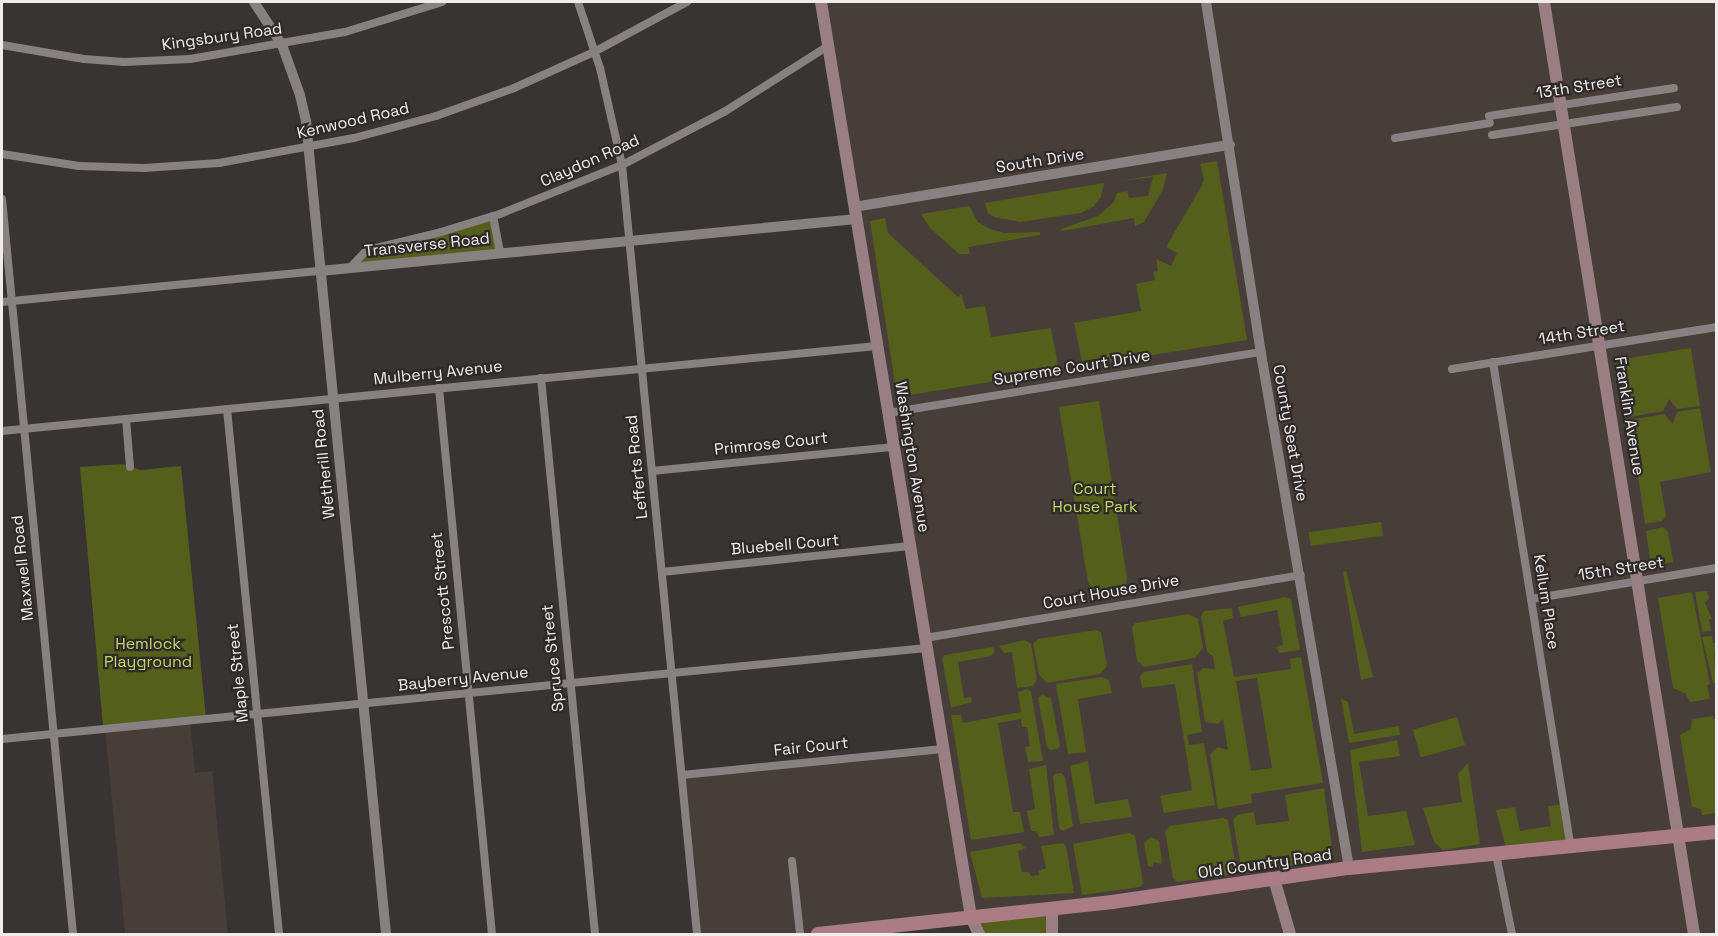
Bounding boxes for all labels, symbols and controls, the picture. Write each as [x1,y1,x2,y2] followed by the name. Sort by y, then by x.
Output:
[161,19,283,55] street label: Kingsbury Road
[1535,71,1623,103] street label: 13th Street
[295,99,411,143] street label: Kenwood Road
[538,131,642,191] street label: Claydon Road
[994,145,1086,177] street label: South Drive
[363,229,491,261] street label: Transverse Road
[1538,317,1626,349] street label: 14th Street
[992,346,1152,390] street label: Supreme Court Drive
[1610,355,1648,477] street label: Franklin Avenue
[372,357,504,389] street label: Mulberry Avenue
[1269,363,1311,503] street label: County Seat Drive
[891,380,933,534] street label: Washington Avenue
[309,408,339,520] street label: Wetherill Road
[622,414,652,520] street label: Lefferts Road
[713,428,829,460] street label: Primrose Court
[1052,479,1138,517] park label: Court House Park
[8,514,38,622] street label: Maxwell Road
[427,531,459,651] street label: Prescott Street
[730,531,840,559] street label: Bluebell Court
[1529,553,1563,651] street label: Kellum Place
[1577,553,1665,585] street label: 15th Street
[1041,571,1181,613] street label: Court House Drive
[538,603,568,713] street label: Spruce Street
[223,622,253,724] street label: Maple Street
[104,634,192,672] park label: Hemlock Playground
[397,663,529,695] street label: Bayberry Avenue
[773,734,849,760] street label: Fair Court
[1197,845,1333,883] street label: Old Country Road

